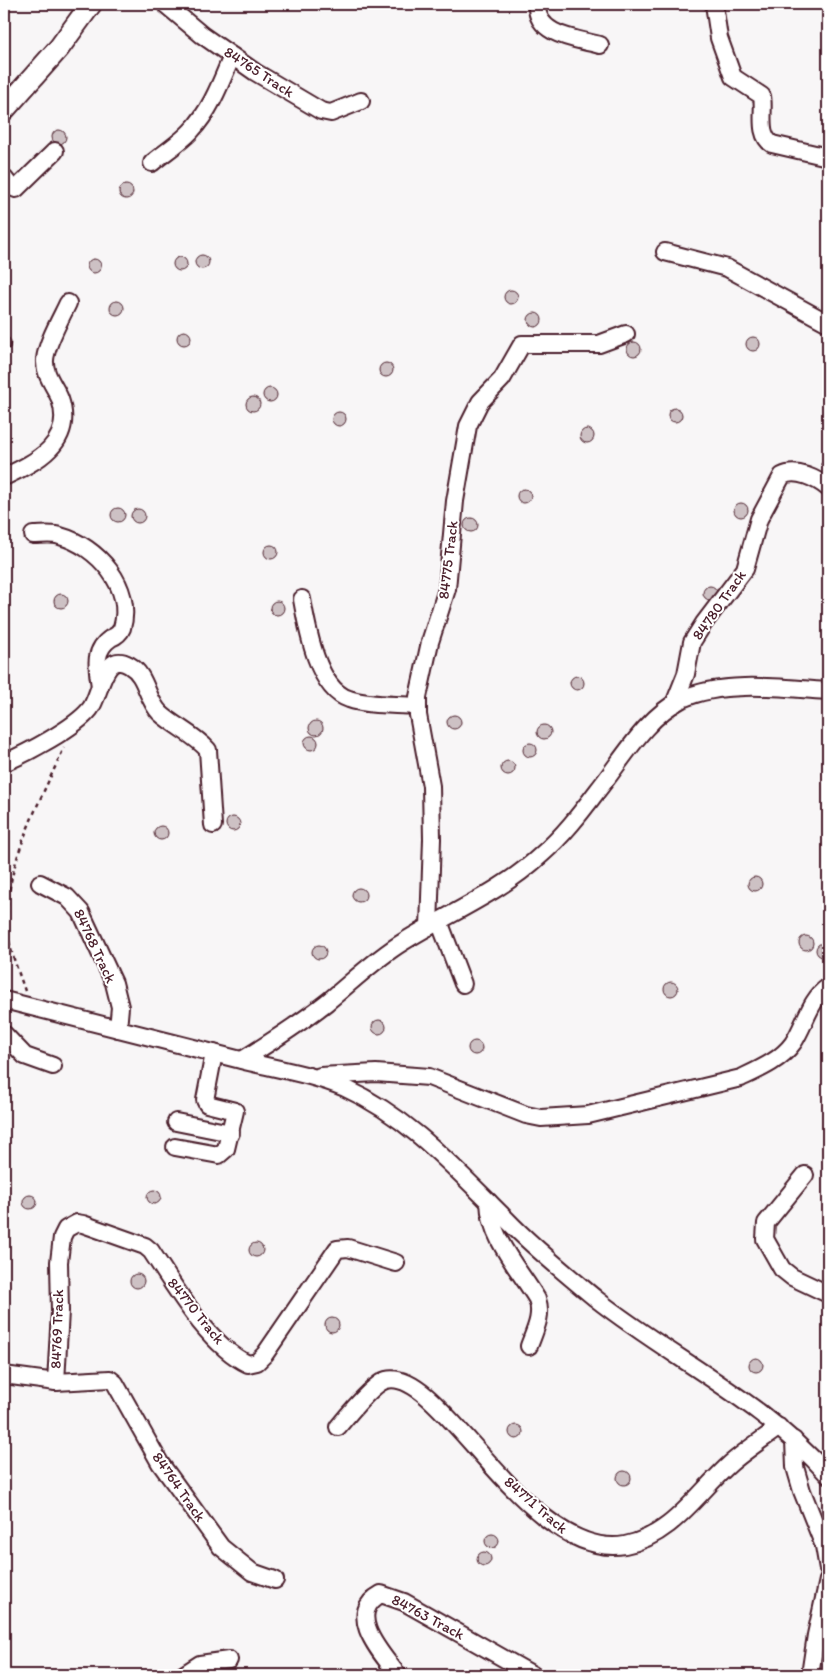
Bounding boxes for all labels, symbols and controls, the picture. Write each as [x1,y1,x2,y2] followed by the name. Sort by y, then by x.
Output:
[221,43,297,101] street label: 84765 Track
[434,519,462,600] street label: 84775 Track
[688,566,750,643] street label: 84780 Track
[70,906,120,986] street label: 84768 Track
[164,1274,228,1348] street label: 84770 Track
[47,1289,67,1369] street label: 84769 Track
[148,1449,210,1525] street label: 84764 Track
[501,1473,572,1538] street label: 84771 Track
[389,1590,468,1644] street label: 84763 Track

